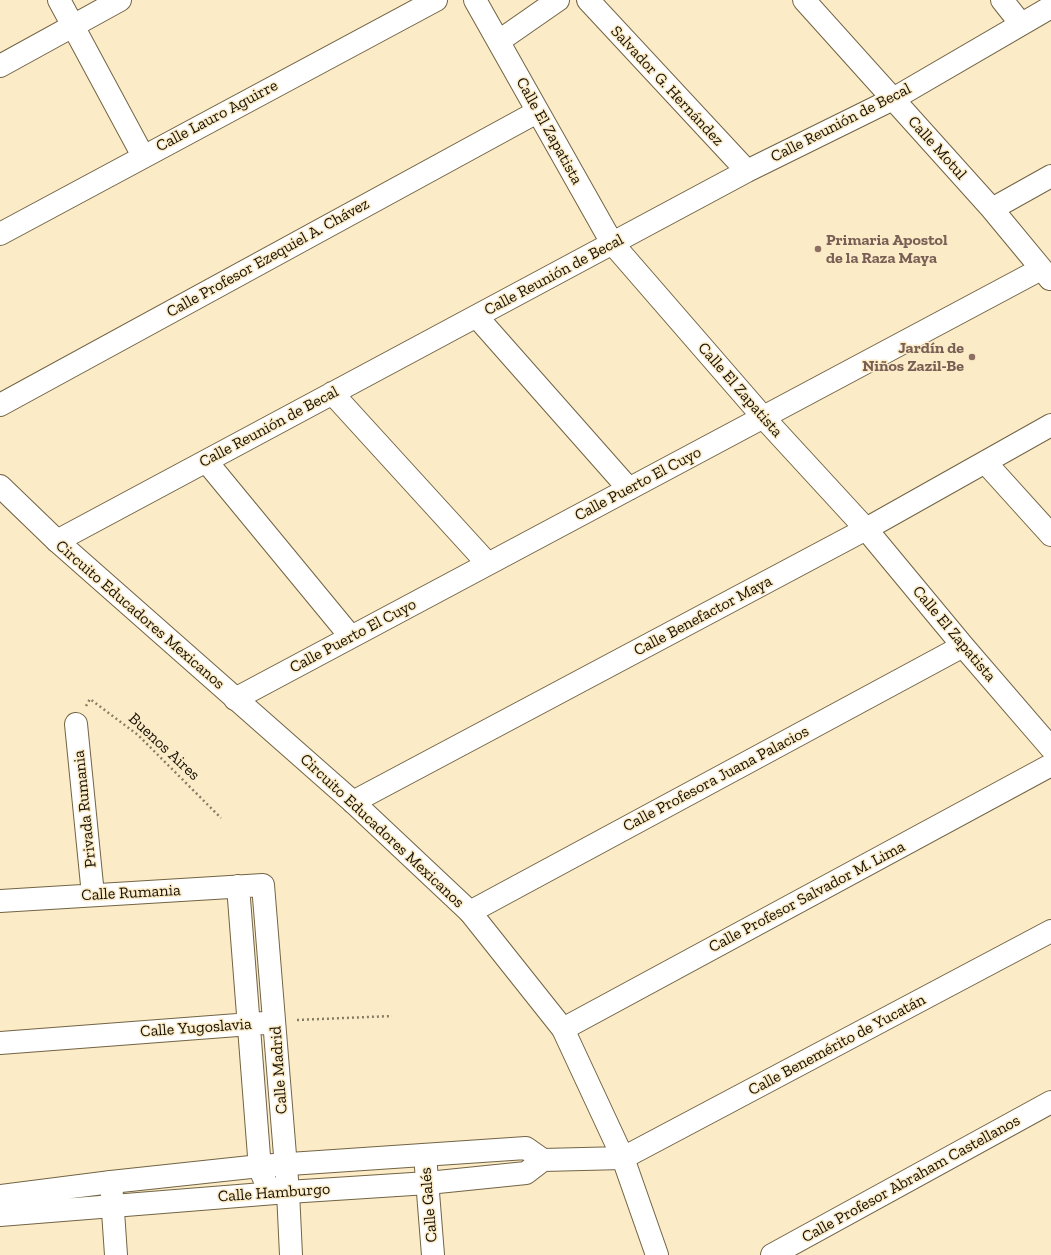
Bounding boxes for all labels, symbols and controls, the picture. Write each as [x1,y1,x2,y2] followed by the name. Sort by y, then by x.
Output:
[606,22,728,150] street label: Salvador G. Hernández
[512,74,586,188] street label: Calle El Zapatista
[153,76,281,156] street label: Calle Lauro Aguirre
[768,79,914,167] street label: Calle Reunión de Becal
[903,112,971,184] street label: Calle Motul
[163,194,373,322] street label: Calle Profesor Ezequiel A. Chávez
[481,230,627,320] street label: Calle Reunión de Becal
[826,230,947,268] place label: Primaria Apostol de la Raza Maya
[813,244,823,254] marker: Primaria Apostol de la Raza Maya
[862,338,964,376] place label: Jardín de Niños Zazil-Be
[694,339,786,441] street label: Calle El Zapatista
[967,352,977,362] marker: Jardín de Niños Zazil-Be
[196,382,342,472] street label: Calle Reunión de Becal
[571,443,705,525] street label: Calle Puerto El Cuyo
[52,536,228,694] street label: Circuito Educadores Mexicanos
[631,571,775,661] street label: Calle Benefactor Maya
[908,582,1000,686] street label: Calle El Zapatista
[286,595,420,677] street label: Calle Puerto El Cuyo
[124,709,204,785] street label: Buenos Aires
[620,722,812,836] street label: Calle Profesora Juana Palacios
[69,749,101,869] street label: Privada Rumania
[296,750,468,912] street label: Circuito Educadores Mexicanos
[706,837,908,957] street label: Calle Profesor Salvador M. Lima
[81,881,181,905] street label: Calle Rumania
[745,990,929,1100] street label: Calle Benemérito de Yucatán
[140,1015,252,1041] street label: Calle Yugoslavia
[266,1025,292,1115] street label: Calle Madrid
[799,1111,1023,1247] street label: Calle Profesor Abraham Castellanos
[416,1167,442,1243] street label: Calle Galés
[217,1180,331,1206] street label: Calle Hamburgo

